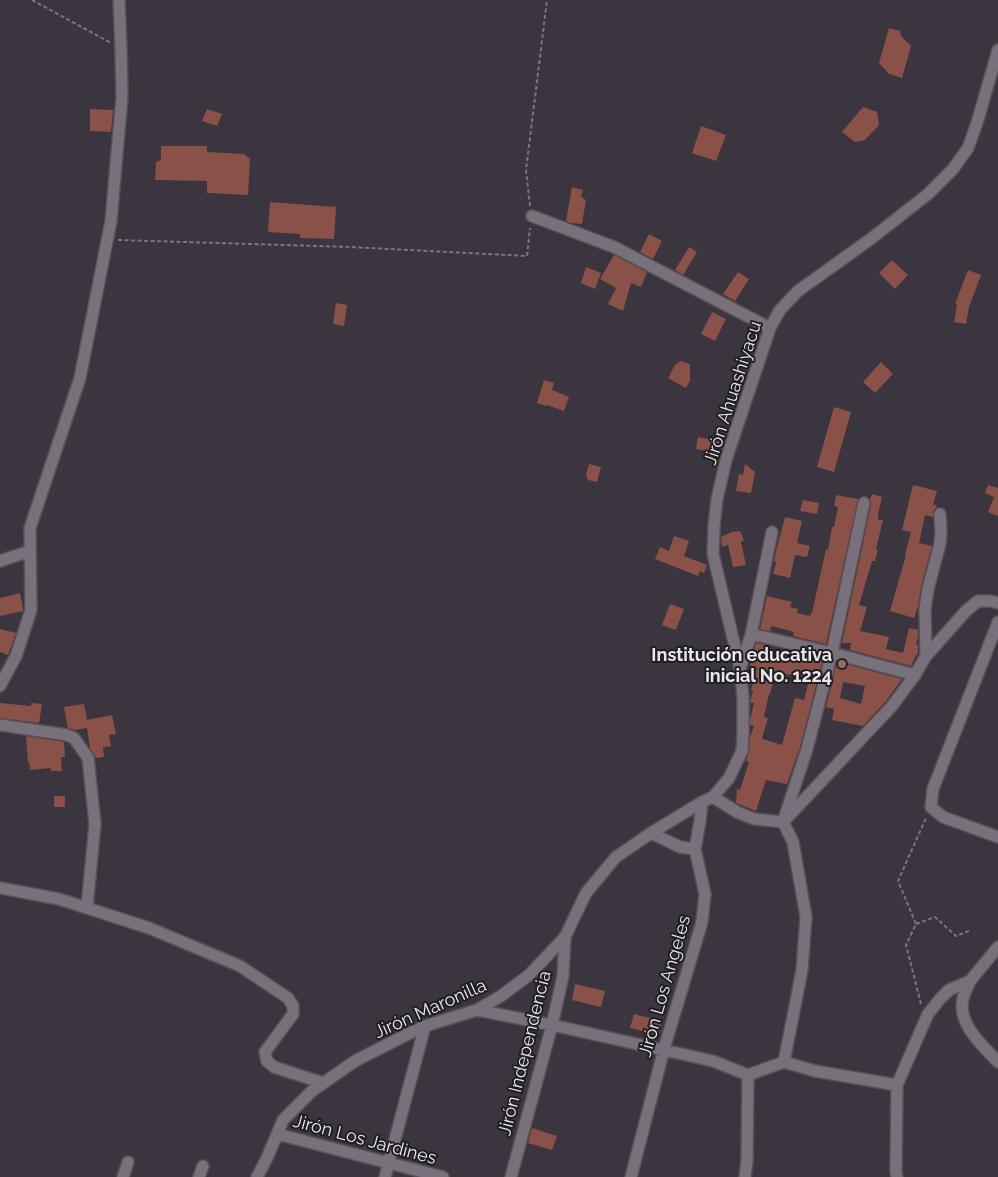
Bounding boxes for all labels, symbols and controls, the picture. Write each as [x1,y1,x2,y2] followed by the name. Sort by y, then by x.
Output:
[699,318,765,468] street label: Jirón Ahuashiyacu
[651,644,832,686] place label: Institución educativa inicial No. 1224
[836,658,848,670] marker: Institución educativa inicial No. 1224
[634,912,694,1059] street label: Jirón Los Angeles
[493,968,555,1138] street label: Jirón Independencia
[371,974,489,1042] street label: Jirón Maronilla
[291,1110,439,1168] street label: Jirón Los Jardines

